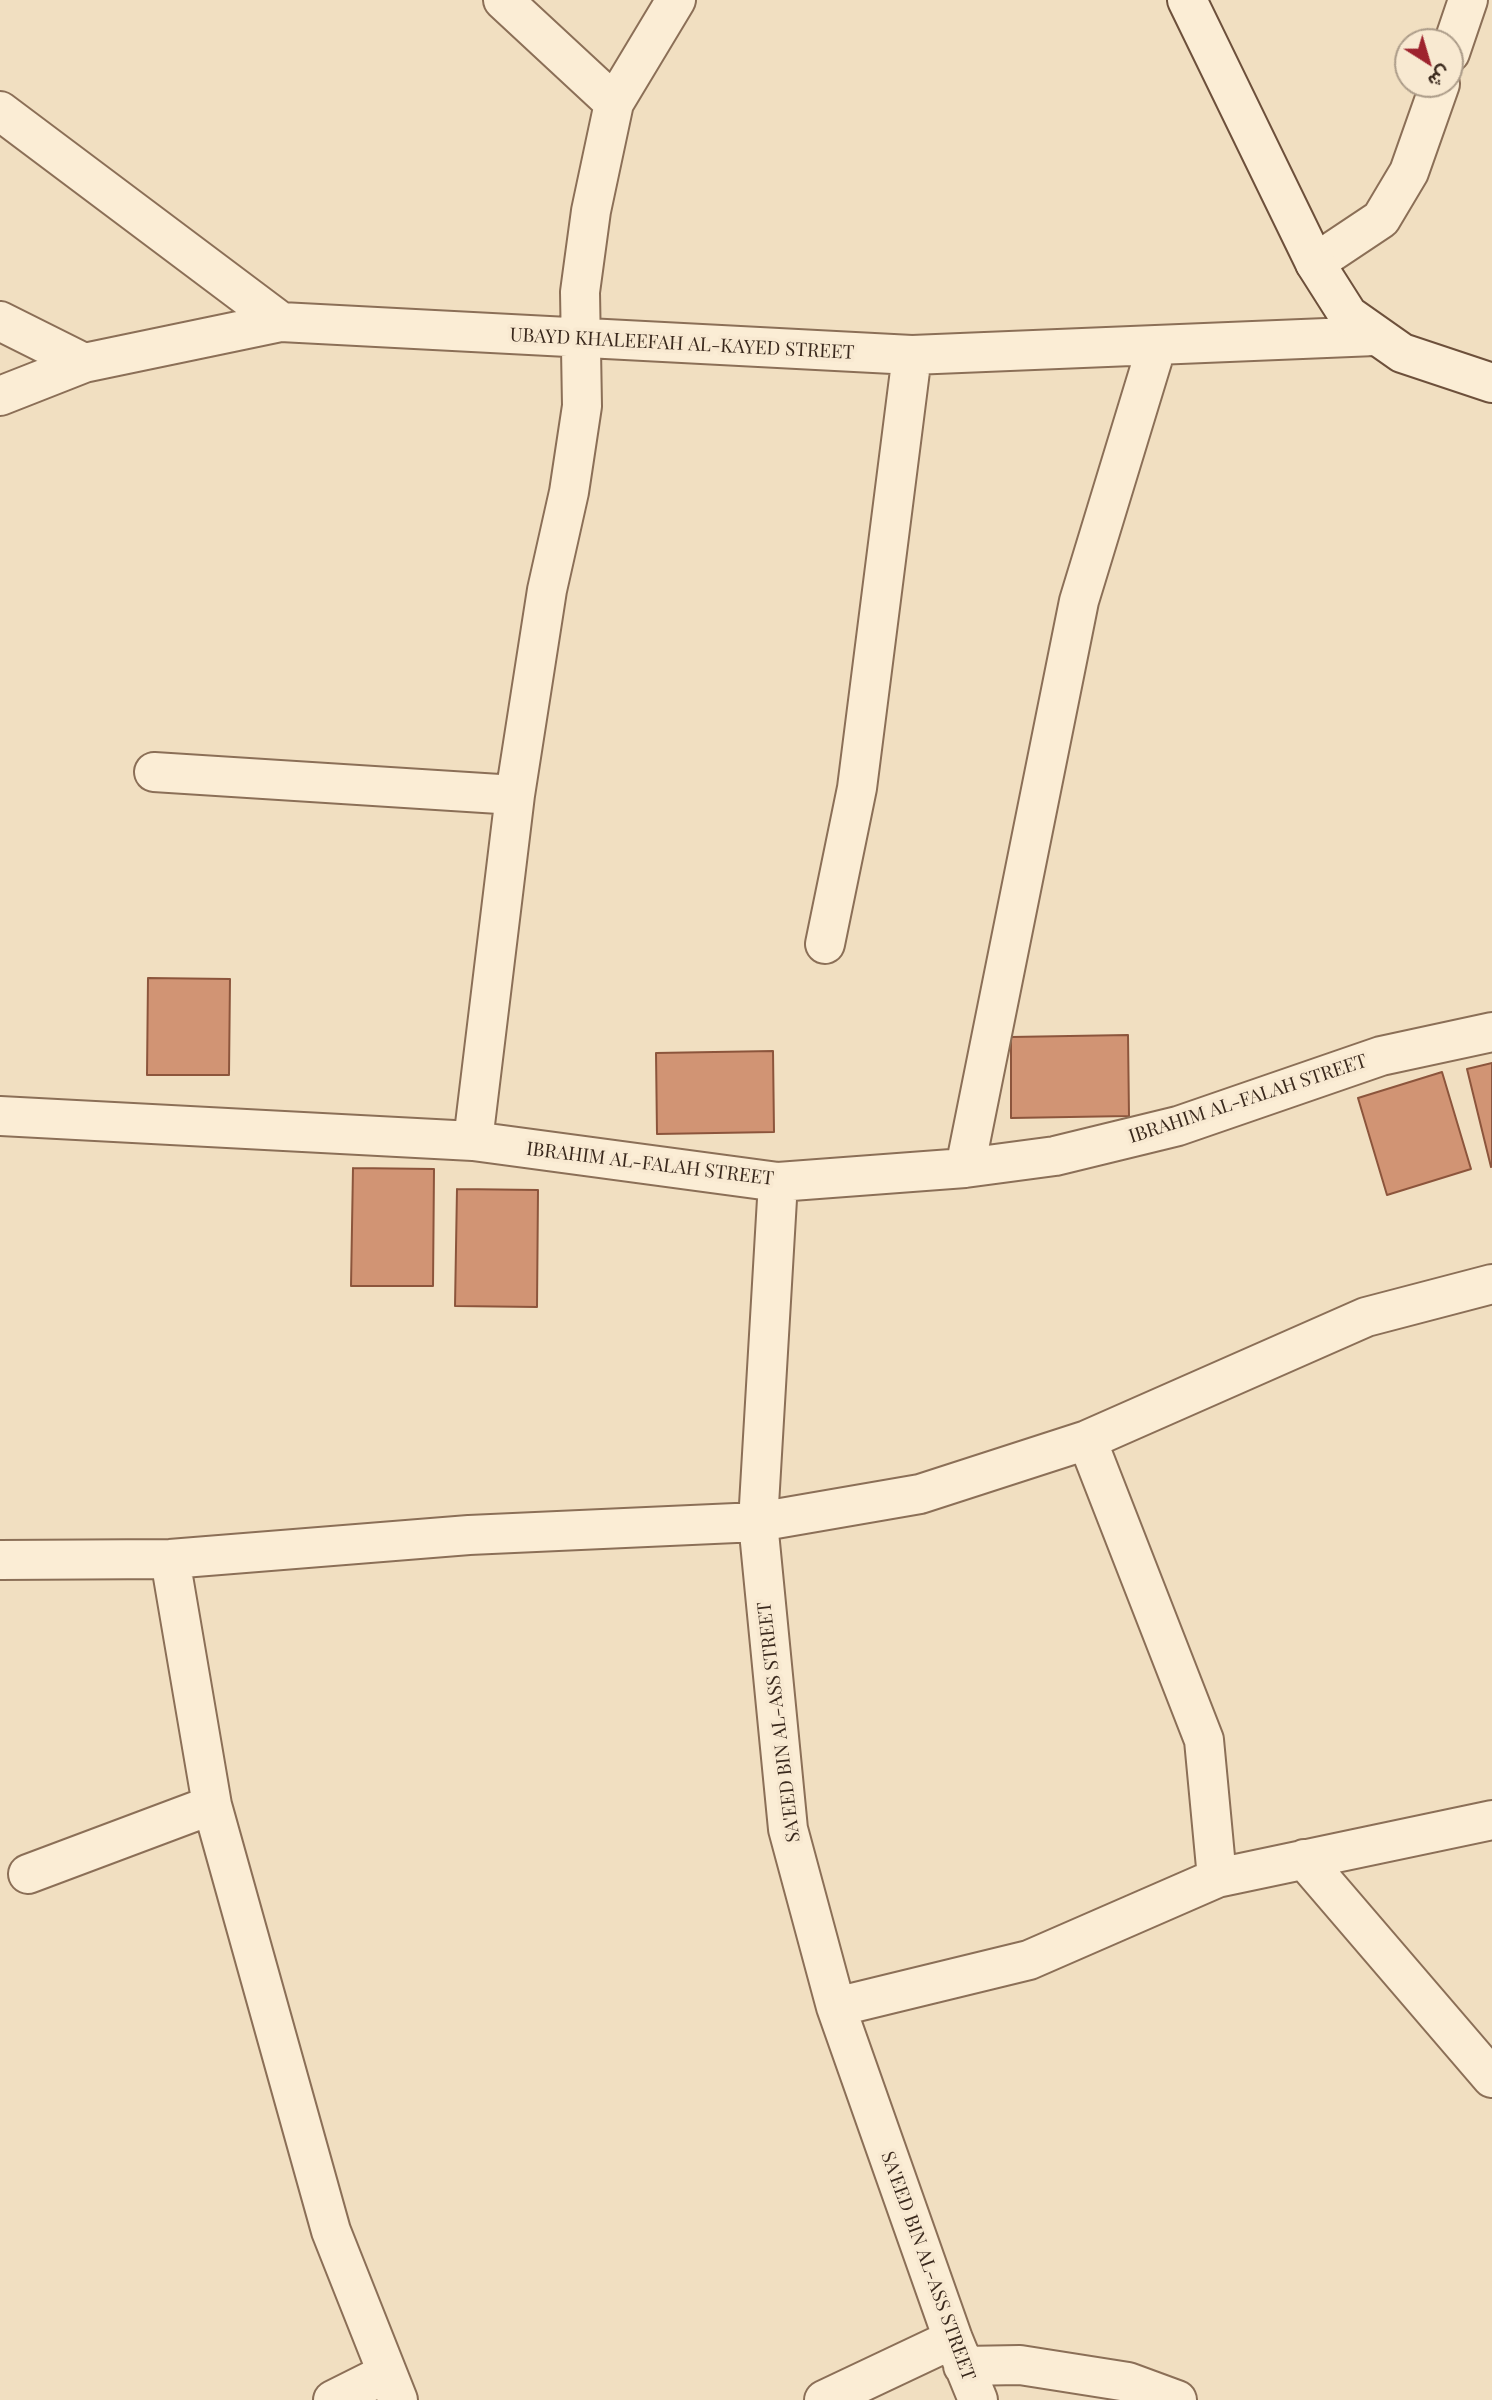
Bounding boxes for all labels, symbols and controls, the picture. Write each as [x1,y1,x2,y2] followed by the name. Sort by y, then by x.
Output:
[1394,28,1464,98] north arrow
[1423,61,1457,95] text: ش
[509,324,855,364] street label: UBAYD KHALEEFAH AL-KAYED STREET
[1126,1050,1370,1148] street label: IBRAHIM AL-FALAH STREET
[525,1138,775,1190] street label: IBRAHIM AL-FALAH STREET
[753,1600,805,1844] street label: SA'EED BIN AL-ASS STREET
[876,2148,980,2384] street label: SA'EED BIN AL-ASS STREET

